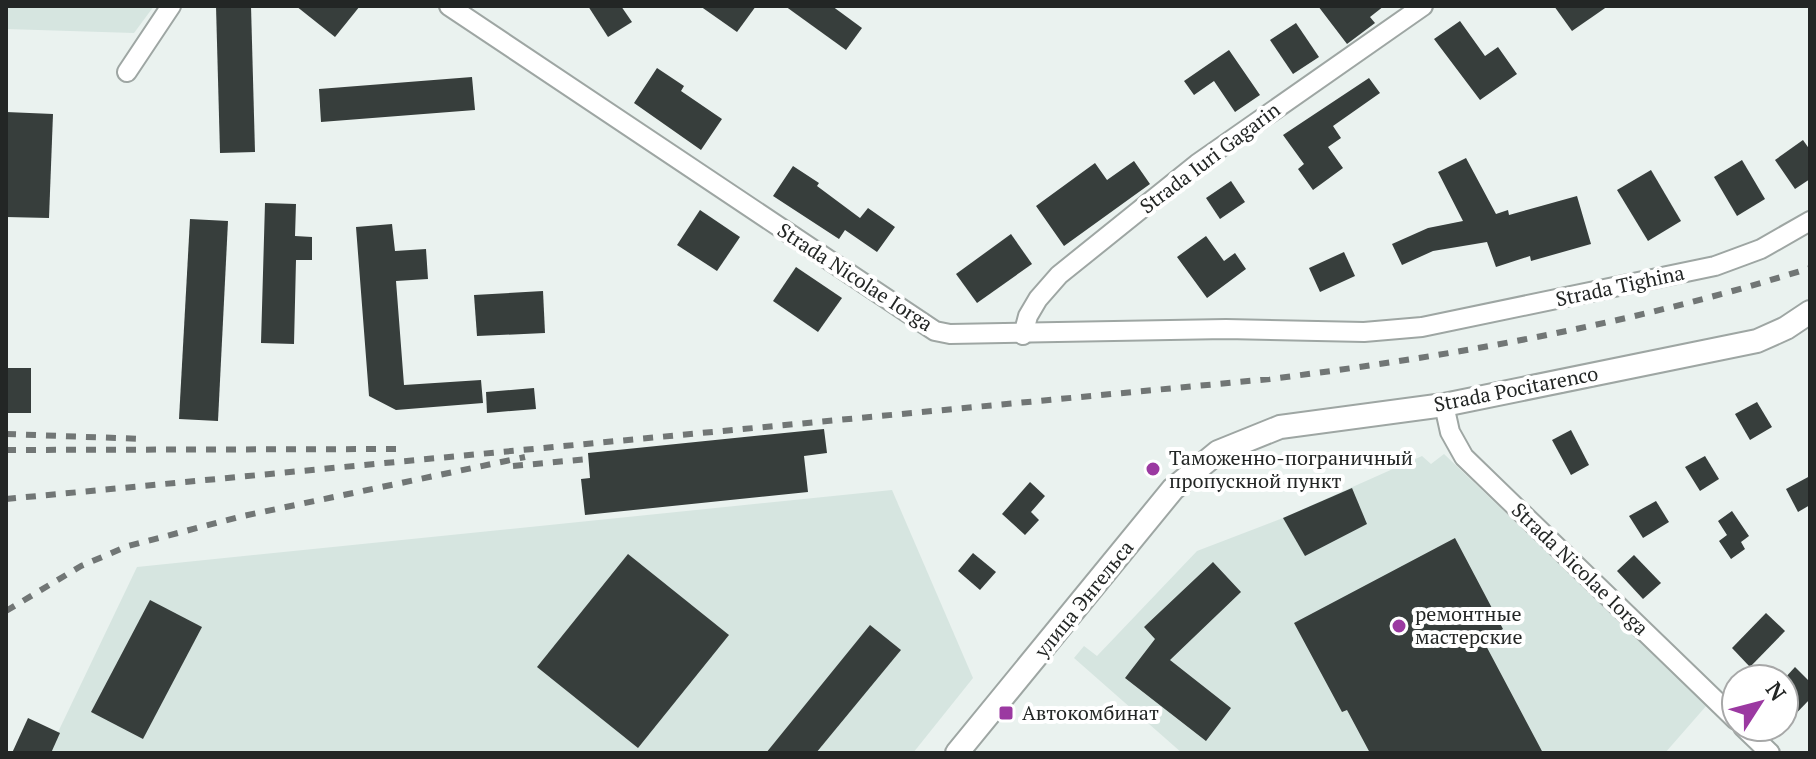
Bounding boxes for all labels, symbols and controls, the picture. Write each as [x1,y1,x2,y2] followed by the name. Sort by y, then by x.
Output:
[1134,96,1285,219] street label: Strada Iuri Gagarin
[772,216,938,337] street label: Strada Nicolae Iorga
[1553,259,1687,312] street label: Strada Tighina
[1431,359,1600,418] street label: Strada Pocitarenco
[1169,444,1413,494] place label: Таможенно-пограничный пропускной пункт
[1144,460,1162,478] marker: Таможенно-пограничный пропускной пункт
[1506,496,1655,641] street label: Strada Nicolae Iorga
[1027,534,1139,664] street label: улица Энгельса
[1415,600,1523,650] place label: ремонтные мастерские
[1390,617,1408,635] marker: ремонтные мастерские
[1720,663,1800,743] north arrow
[1760,676,1793,706] text: N
[1022,699,1159,726] place label: Автокомбинат
[997,704,1015,722] marker: Автокомбинат

